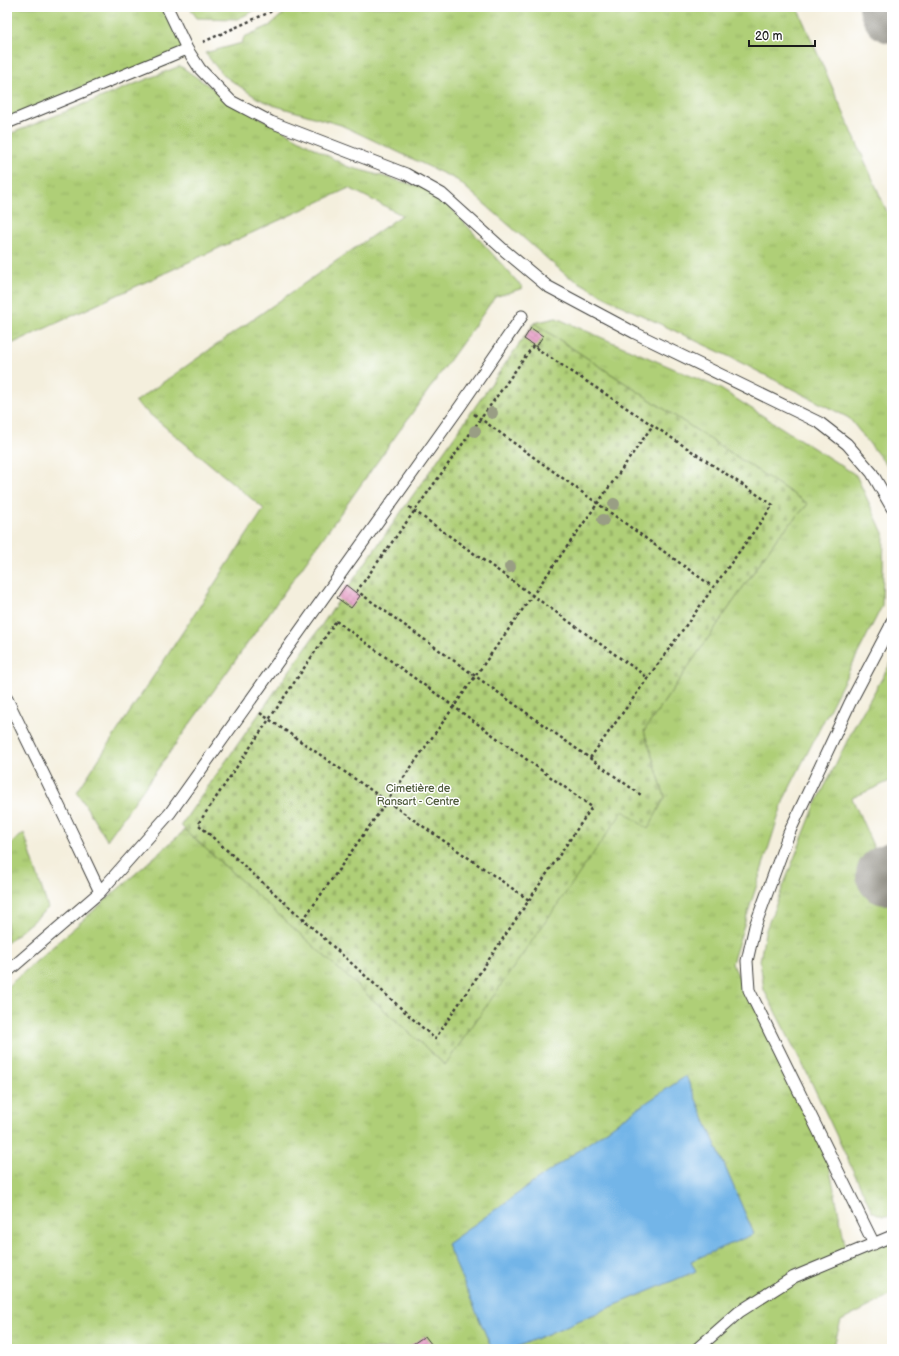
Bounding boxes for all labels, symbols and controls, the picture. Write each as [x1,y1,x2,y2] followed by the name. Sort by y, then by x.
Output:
[749,22,815,48] scale bar
[755,29,782,44] text: 20 m
[377,782,460,808] park label: Cimetière de Ransart - Centre

